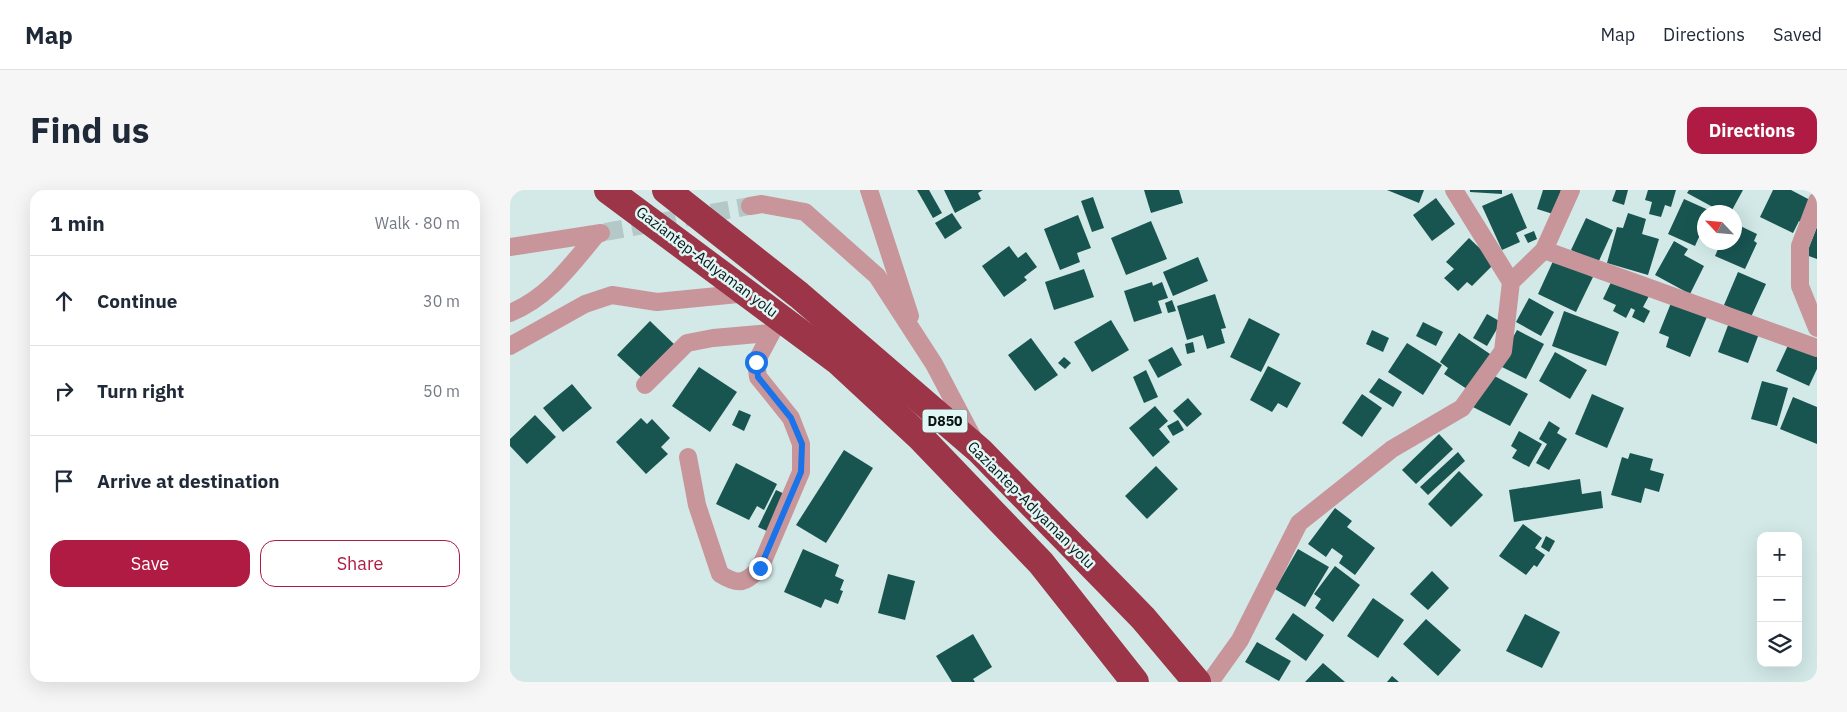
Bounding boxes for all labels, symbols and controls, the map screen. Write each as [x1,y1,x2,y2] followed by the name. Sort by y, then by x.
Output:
[25,19,73,51] text: Map
[1600,23,1635,46] text: Map
[1663,23,1745,46] text: Directions
[1773,23,1822,46] text: Saved
[30,107,149,153] text: Find us
[1687,107,1817,154] button: Directions
[633,202,782,321] street label: Gaziantep-Adıyaman yolu
[1697,205,1742,250] north arrow
[50,209,105,237] text: 1 min
[375,213,460,233] text: Walk · 80 m
[50,287,78,315] icon: ahead
[97,289,177,313] text: Continue
[423,291,460,311] text: 30 m
[745,351,768,374] route start
[50,377,78,405] icon: right
[97,379,184,403] text: Turn right
[423,381,460,401] text: 50 m
[922,410,968,432] road number: D850
[964,437,1099,572] street label: Gaziantep-Adıyaman yolu
[50,467,78,495] icon: arrive
[97,469,280,493] text: Arrive at destination
[1757,532,1802,667] map controls
[1757,532,1802,577] button: +
[50,540,250,587] button: Save
[260,540,460,587] button: Share
[749,557,772,580] route end
[1757,577,1802,622] button: −
[1757,622,1802,667] button: layers

